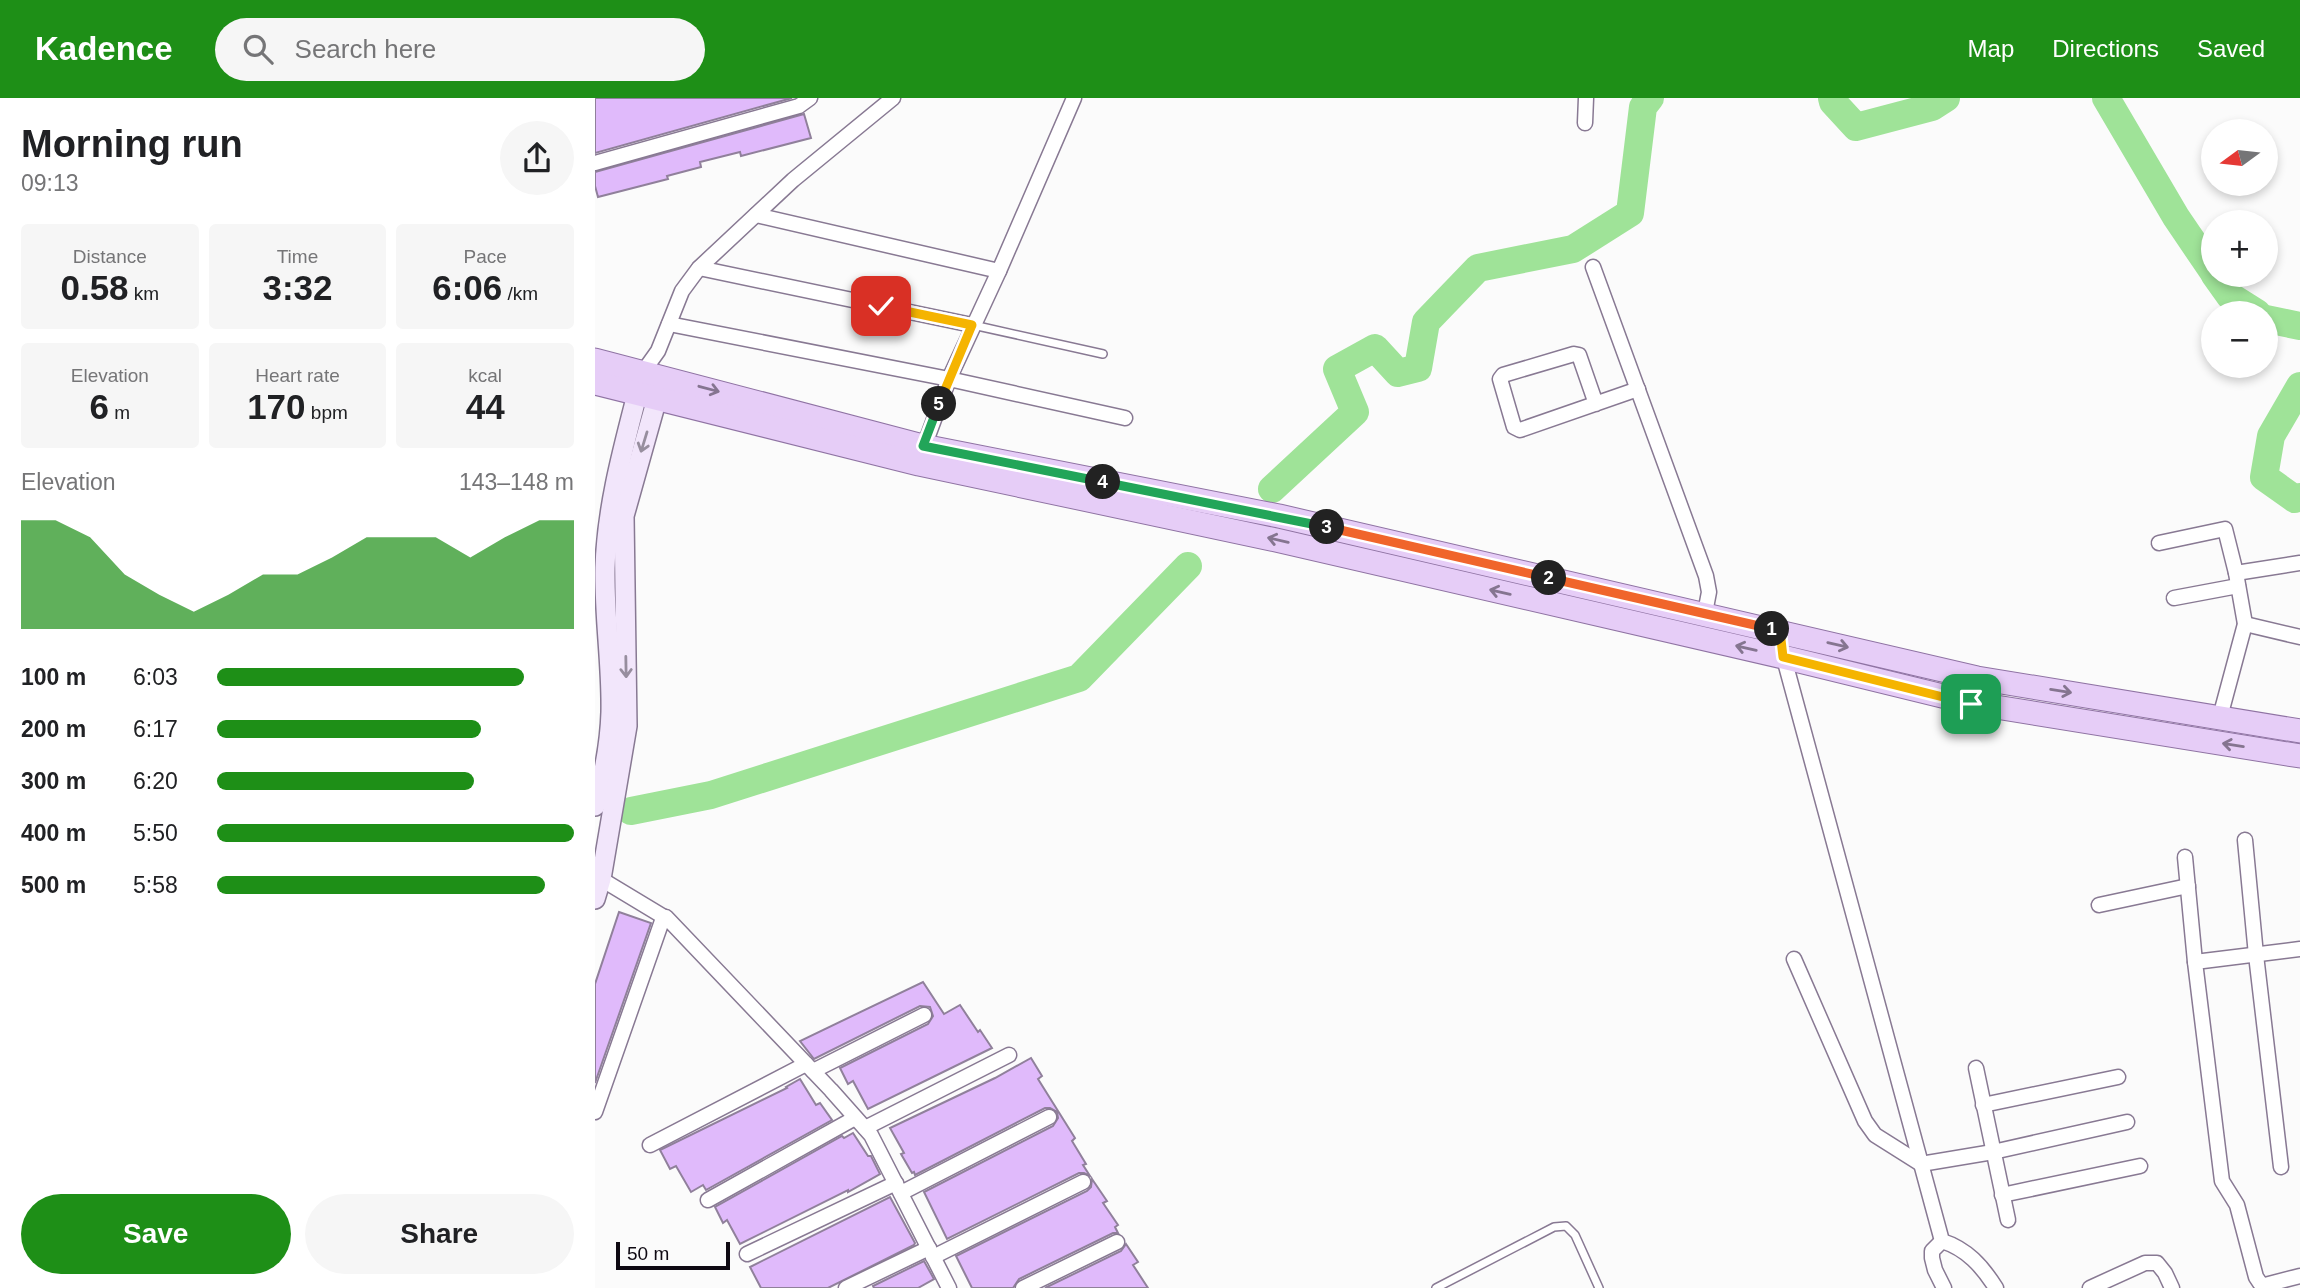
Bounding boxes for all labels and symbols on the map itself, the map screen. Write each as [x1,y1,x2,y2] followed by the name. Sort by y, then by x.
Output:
[2201,119,2279,196] north arrow
[851,276,911,336] pin
[697,383,719,396] one-way arrow
[921,386,957,422] pin: 5
[637,431,650,453] one-way arrow
[1085,464,1121,500] pin: 4
[1309,510,1345,544] pin: 3
[1267,533,1290,547] one-way arrow
[1531,560,1567,596] pin: 2
[1489,584,1512,598] one-way arrow
[1755,612,1789,646] pin: 1
[1826,638,1849,652] one-way arrow
[1735,641,1757,654] one-way arrow
[619,655,633,678] one-way arrow
[1941,674,2001,734] pin
[2049,685,2072,698] one-way arrow
[2222,738,2245,751] one-way arrow
[616,1239,730,1271] scale bar

